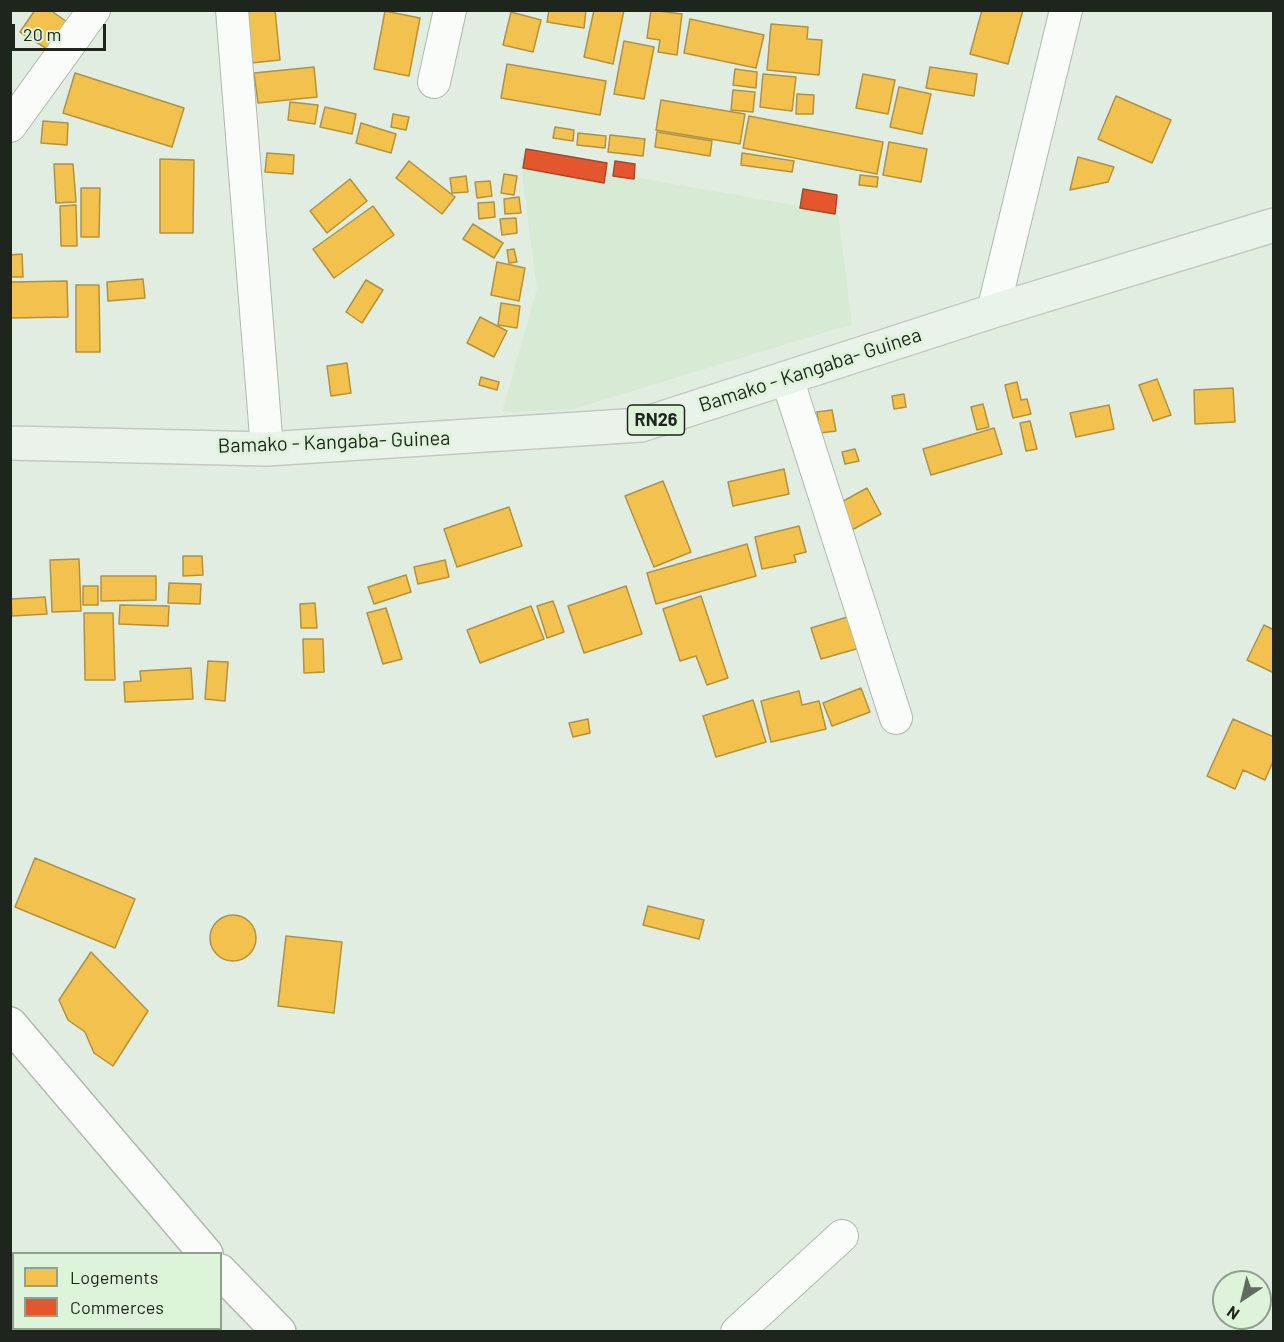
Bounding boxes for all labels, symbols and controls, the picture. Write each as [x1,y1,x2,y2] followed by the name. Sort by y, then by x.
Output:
[15,12,110,50] scale bar
[23,23,61,45] text: 20 m
[696,323,924,417] street label: Bamako - Kangaba- Guinea
[628,405,684,435] road number: RN26
[217,426,451,458] street label: Bamako - Kangaba- Guinea
[12,1252,222,1330] legend
[70,1266,159,1288] text: Logements
[1212,1270,1272,1330] north arrow
[70,1296,164,1318] text: Commerces
[1223,1303,1242,1324] text: N

